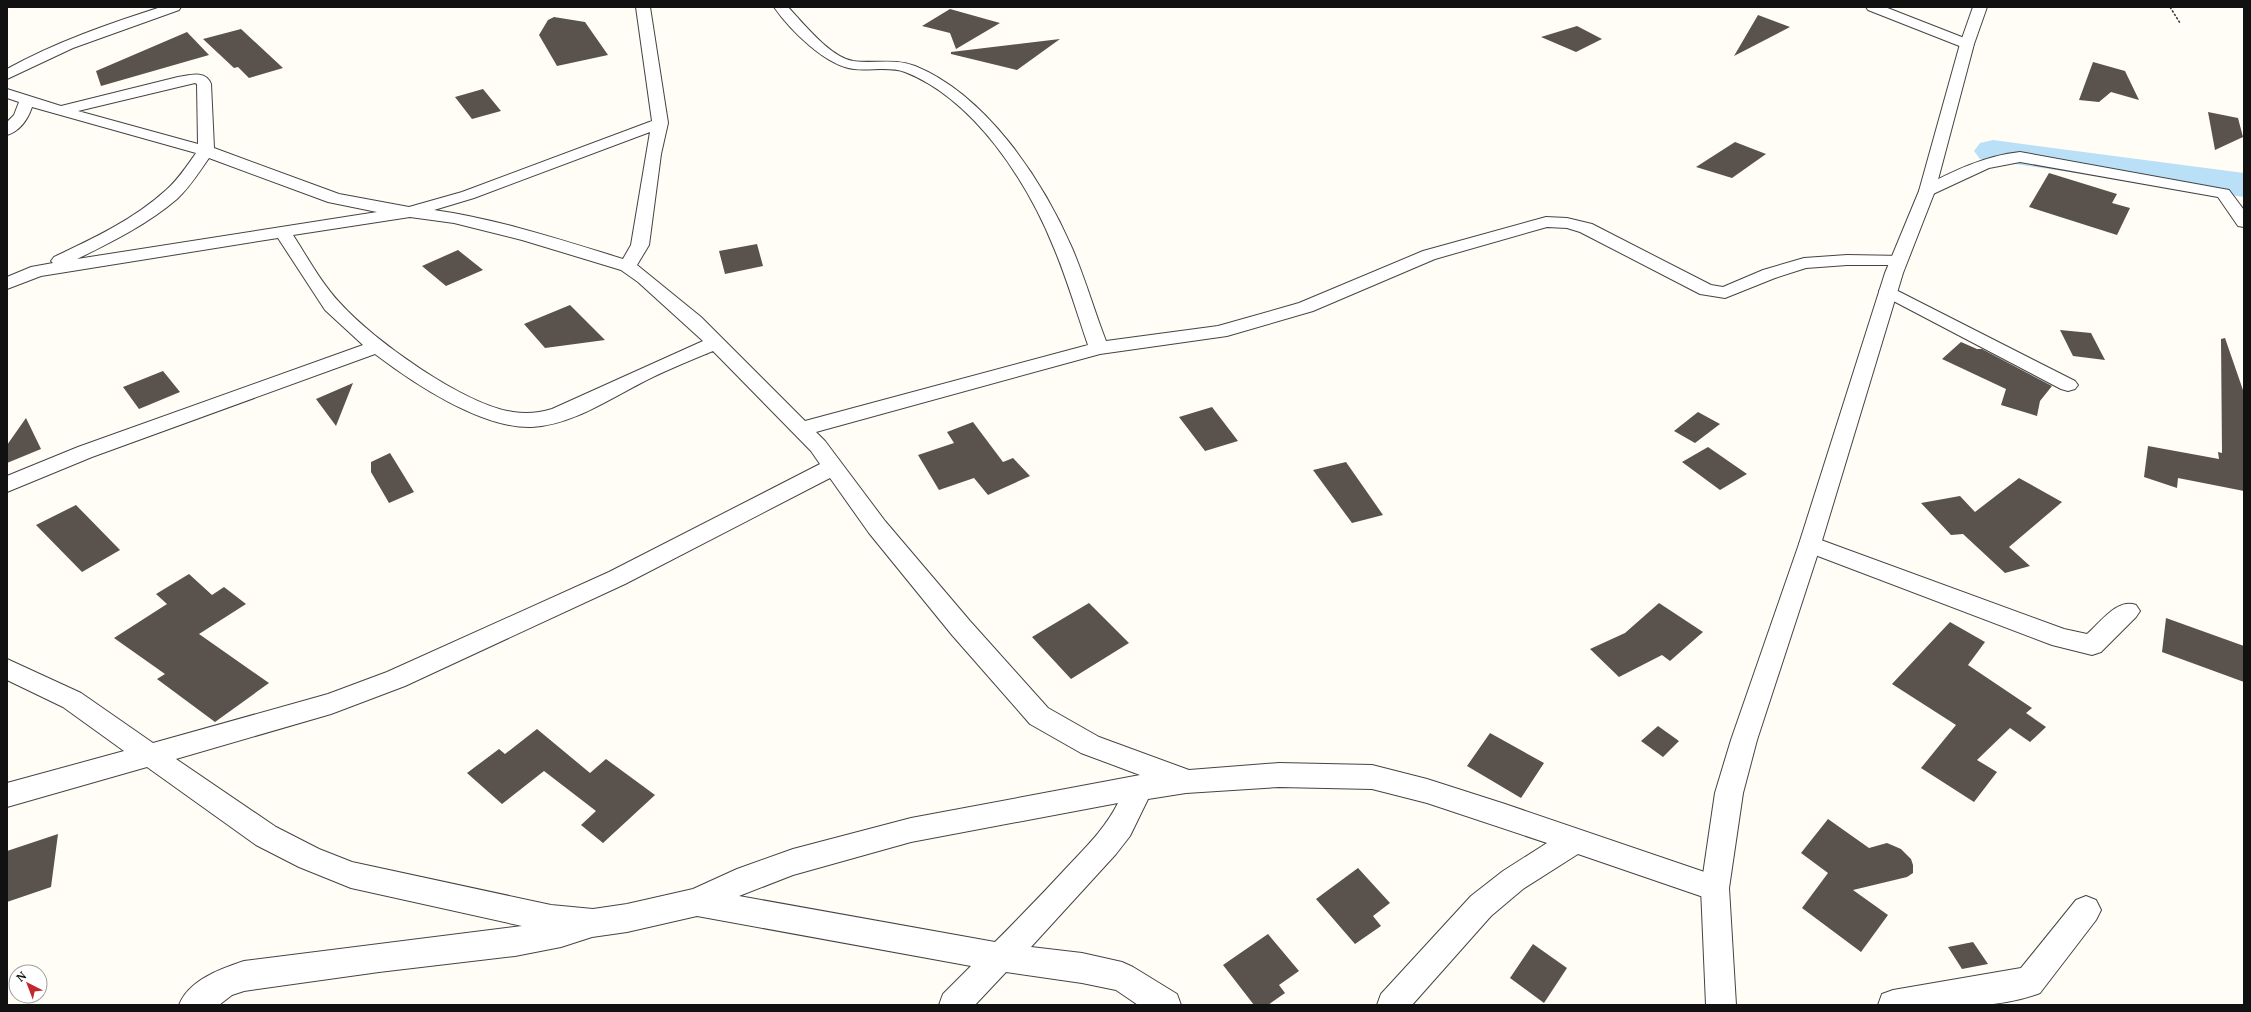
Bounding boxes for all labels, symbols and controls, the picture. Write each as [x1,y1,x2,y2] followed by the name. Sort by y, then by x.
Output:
[8,964,48,1004] north arrow
[13,968,29,985] text: N

